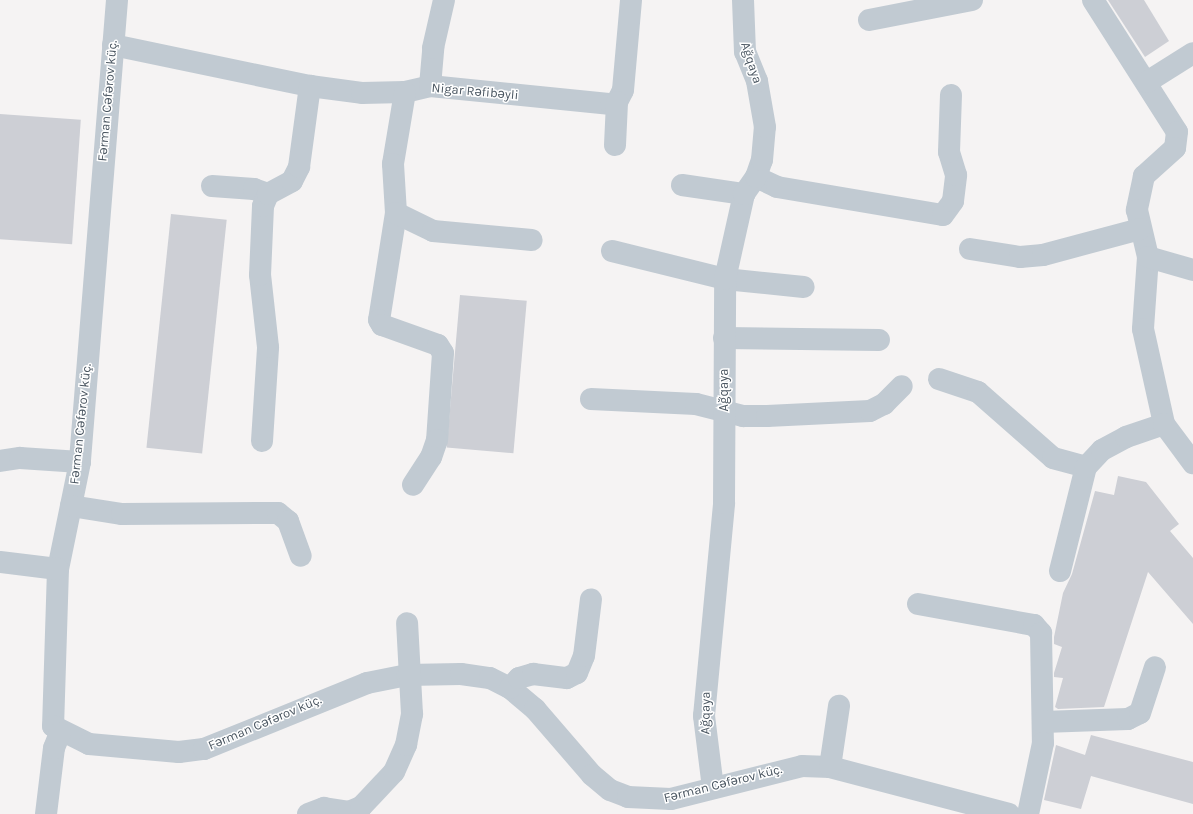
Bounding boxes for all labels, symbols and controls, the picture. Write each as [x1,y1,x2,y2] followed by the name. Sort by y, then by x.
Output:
[95,40,121,162] street label: Fərman Cəfərov küç.
[737,40,765,86] street label: Ağqaya
[431,80,519,104] street label: Nigar Rəfibəyli
[67,363,95,485] street label: Fərman Cəfərov küç.
[716,369,732,411] street label: Ağqaya
[698,691,714,735] street label: Ağqaya
[206,692,324,754] street label: Fərman Cəfərov küç.
[662,762,784,806] street label: Fərman Cəfərov küç.

